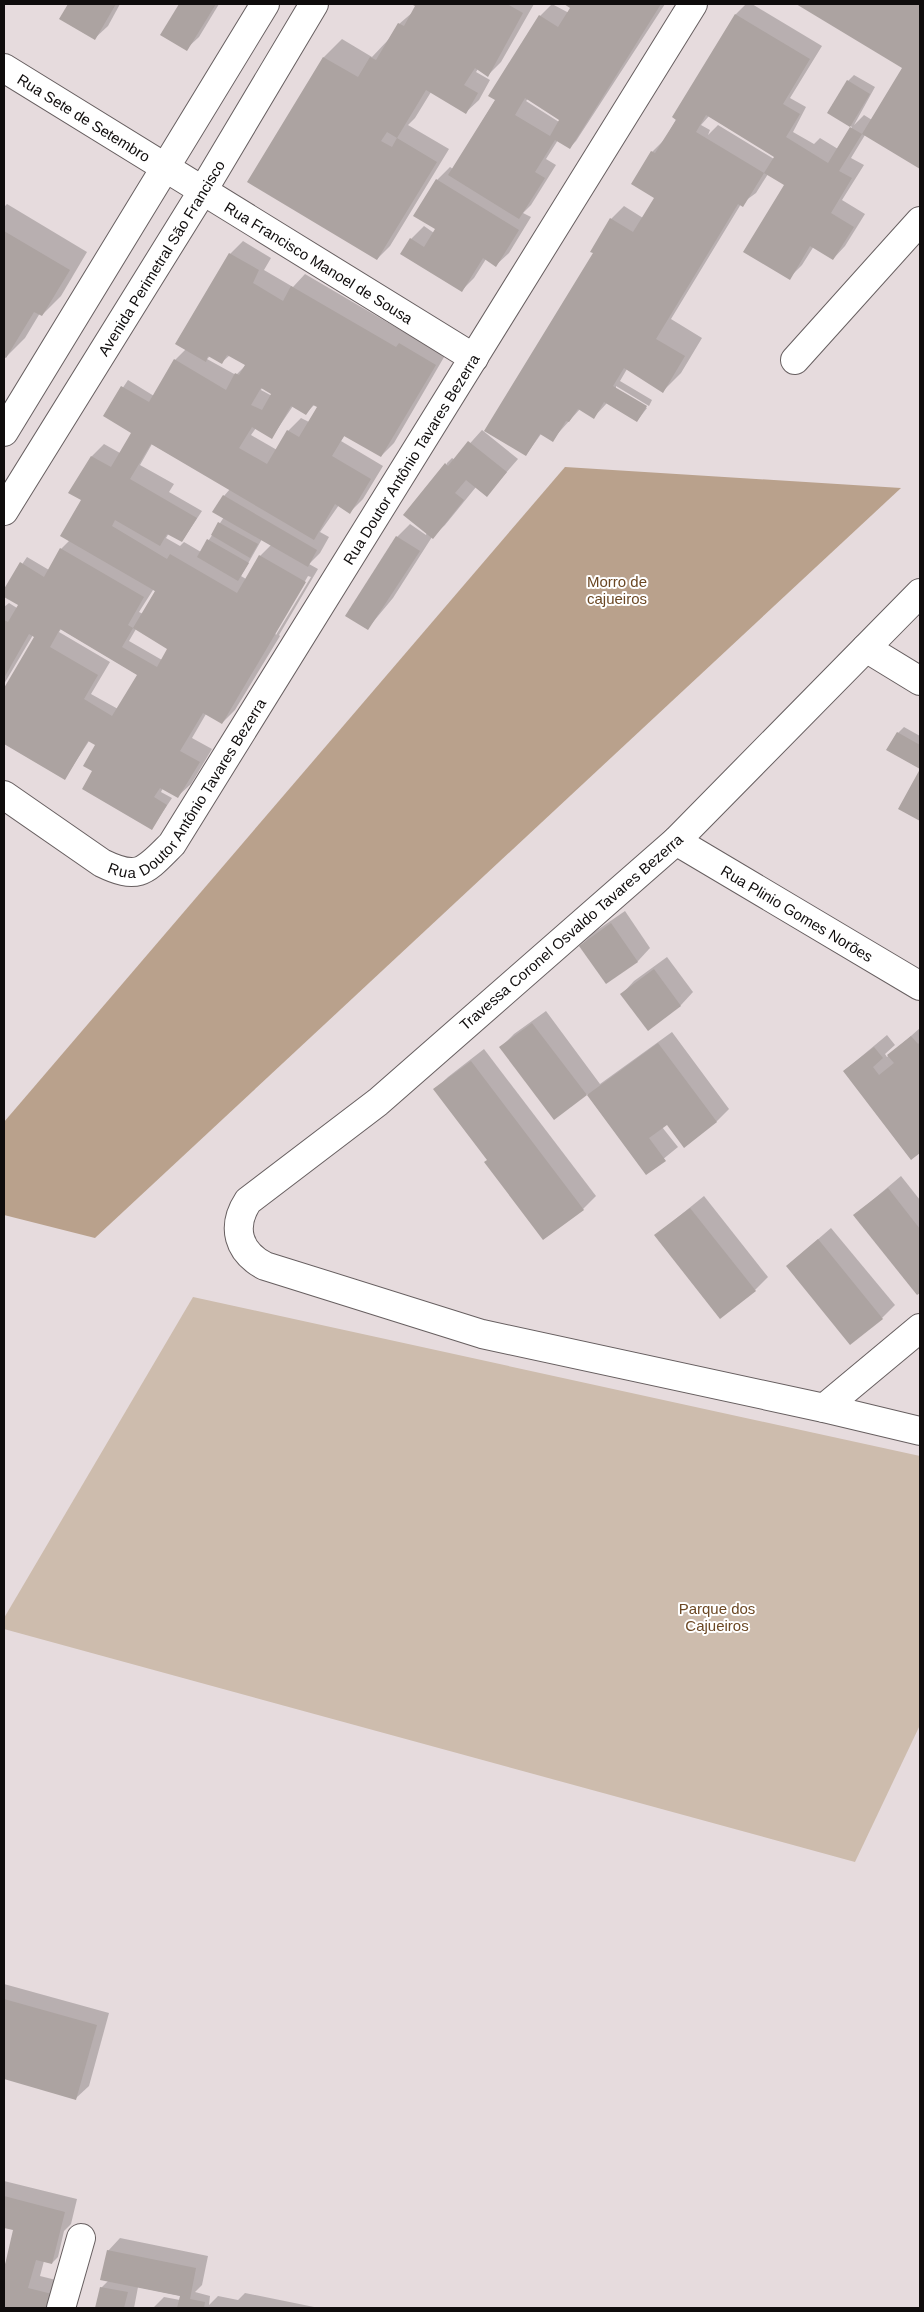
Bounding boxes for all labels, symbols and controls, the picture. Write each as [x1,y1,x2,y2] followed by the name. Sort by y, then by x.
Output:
[15,70,153,165] street label: Rua Sete de Setembro
[94,157,228,359] street label: Avenida Perimetral São Francisco
[222,198,417,327] street label: Rua Francisco Manoel de Sousa
[339,350,483,567] street label: Rua Doutor Antônio Tavares Bezerra
[587,573,647,607] park label: Morro de cajueiros
[106,694,269,881] street label: Rua Doutor Antônio Tavares Bezerra
[456,830,687,1034] street label: Travessa Coronel Osvaldo Tavares Bezerra
[718,861,876,965] street label: Rua Plinio Gomes Norões
[679,1600,755,1634] park label: Parque dos Cajueiros

